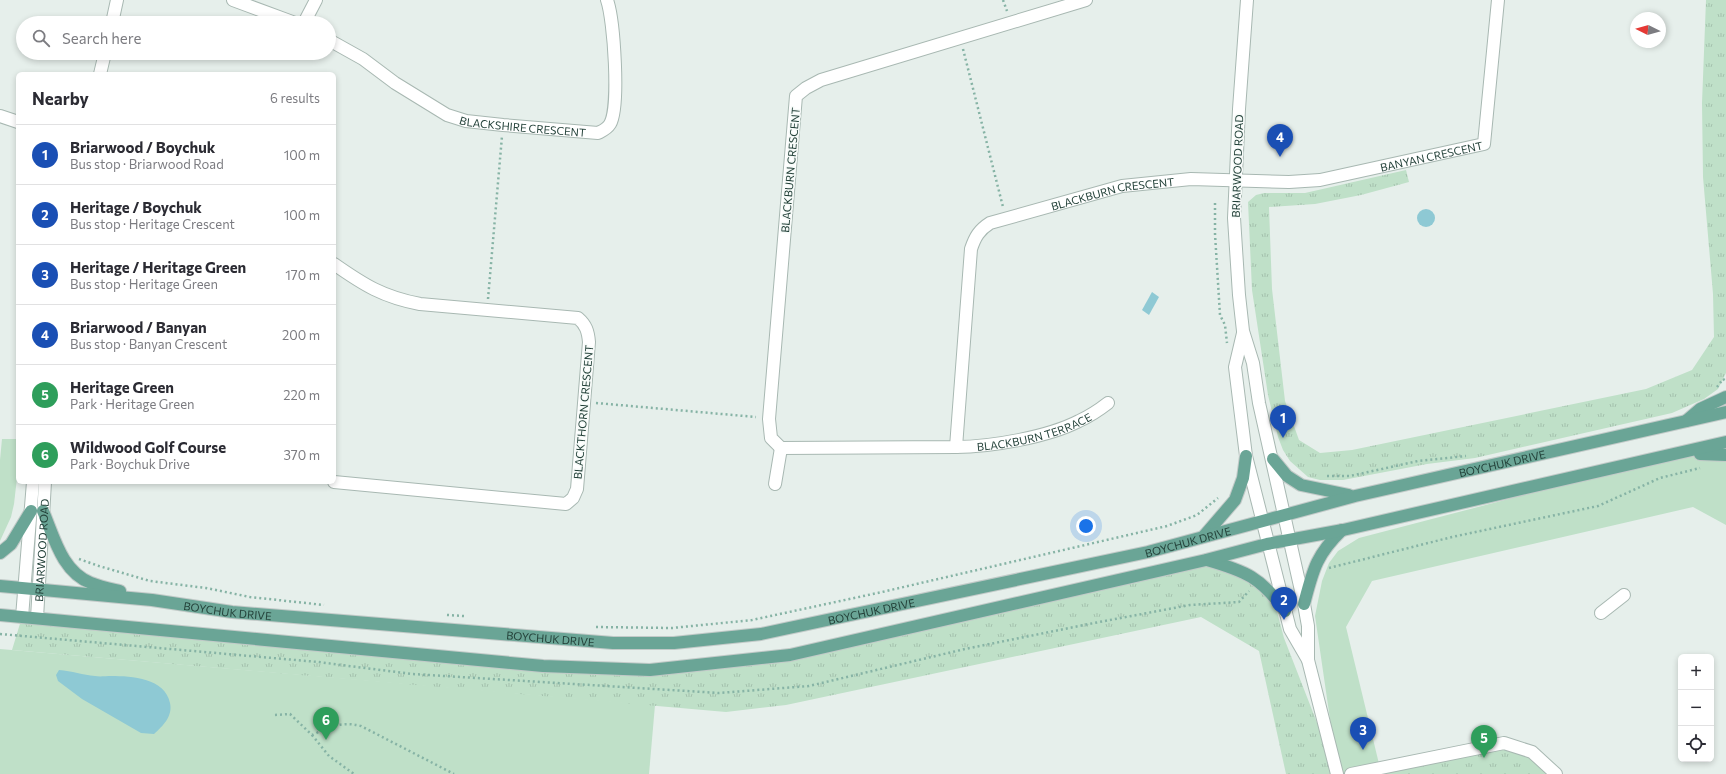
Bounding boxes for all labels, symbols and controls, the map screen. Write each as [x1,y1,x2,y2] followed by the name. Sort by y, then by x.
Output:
[1630,12,1666,48] north arrow
[16,16,336,60] search box
[30,27,52,49] icon: search
[62,29,141,47] text: Search here
[32,88,89,109] text: Nearby
[270,90,320,106] text: 6 results
[778,107,802,233] street label: BLACKBURN CRESCENT
[458,113,586,138] street label: BLACKSHIRE CRESCENT
[1229,114,1245,218] street label: BRIARWOOD ROAD
[1267,124,1293,157] pin: 4
[70,138,215,156] text: Briarwood / Boychuk
[1379,138,1484,173] street label: BANYAN CRESCENT
[42,147,48,163] text: 1
[284,147,320,163] text: 100 m
[70,156,224,172] text: Bus stop · Briarwood Road
[1049,174,1175,212] street label: BLACKBURN CRESCENT
[70,198,202,216] text: Heritage / Boychuk
[41,207,49,223] text: 2
[284,207,320,223] text: 100 m
[70,216,235,232] text: Bus stop · Heritage Crescent
[70,258,246,276] text: Heritage / Heritage Green
[41,267,49,283] text: 3
[285,267,320,283] text: 170 m
[70,276,218,292] text: Bus stop · Heritage Green
[70,318,207,336] text: Briarwood / Banyan
[41,327,49,343] text: 4
[282,327,320,343] text: 200 m
[70,336,227,352] text: Bus stop · Banyan Crescent
[571,344,595,480] street label: BLACKTHORN CRESCENT
[70,378,174,396] text: Heritage Green
[41,387,49,403] text: 5
[283,387,320,403] text: 220 m
[70,396,194,412] text: Park · Heritage Green
[1270,405,1296,438] pin: 1
[976,410,1093,453] street label: BLACKBURN TERRACE
[70,438,226,456] text: Wildwood Golf Course
[41,447,49,463] text: 6
[283,447,320,463] text: 370 m
[1457,447,1547,479] street label: BOYCHUK DRIVE
[70,456,190,472] text: Park · Boychuk Drive
[31,498,51,602] street label: BRIARWOOD ROAD
[1076,516,1096,536] your location
[1143,523,1232,559] street label: BOYCHUK DRIVE
[1271,587,1297,620] pin: 2
[827,595,916,626] street label: BOYCHUK DRIVE
[183,598,272,622] street label: BOYCHUK DRIVE
[506,628,595,648] street label: BOYCHUK DRIVE
[1678,654,1714,762] map controls
[1678,654,1714,690] button: +
[1678,690,1714,726] button: −
[313,707,339,740] pin: 6
[1350,717,1376,750] pin: 3
[1471,725,1497,758] pin: 5
[1678,726,1714,762] button: locate

